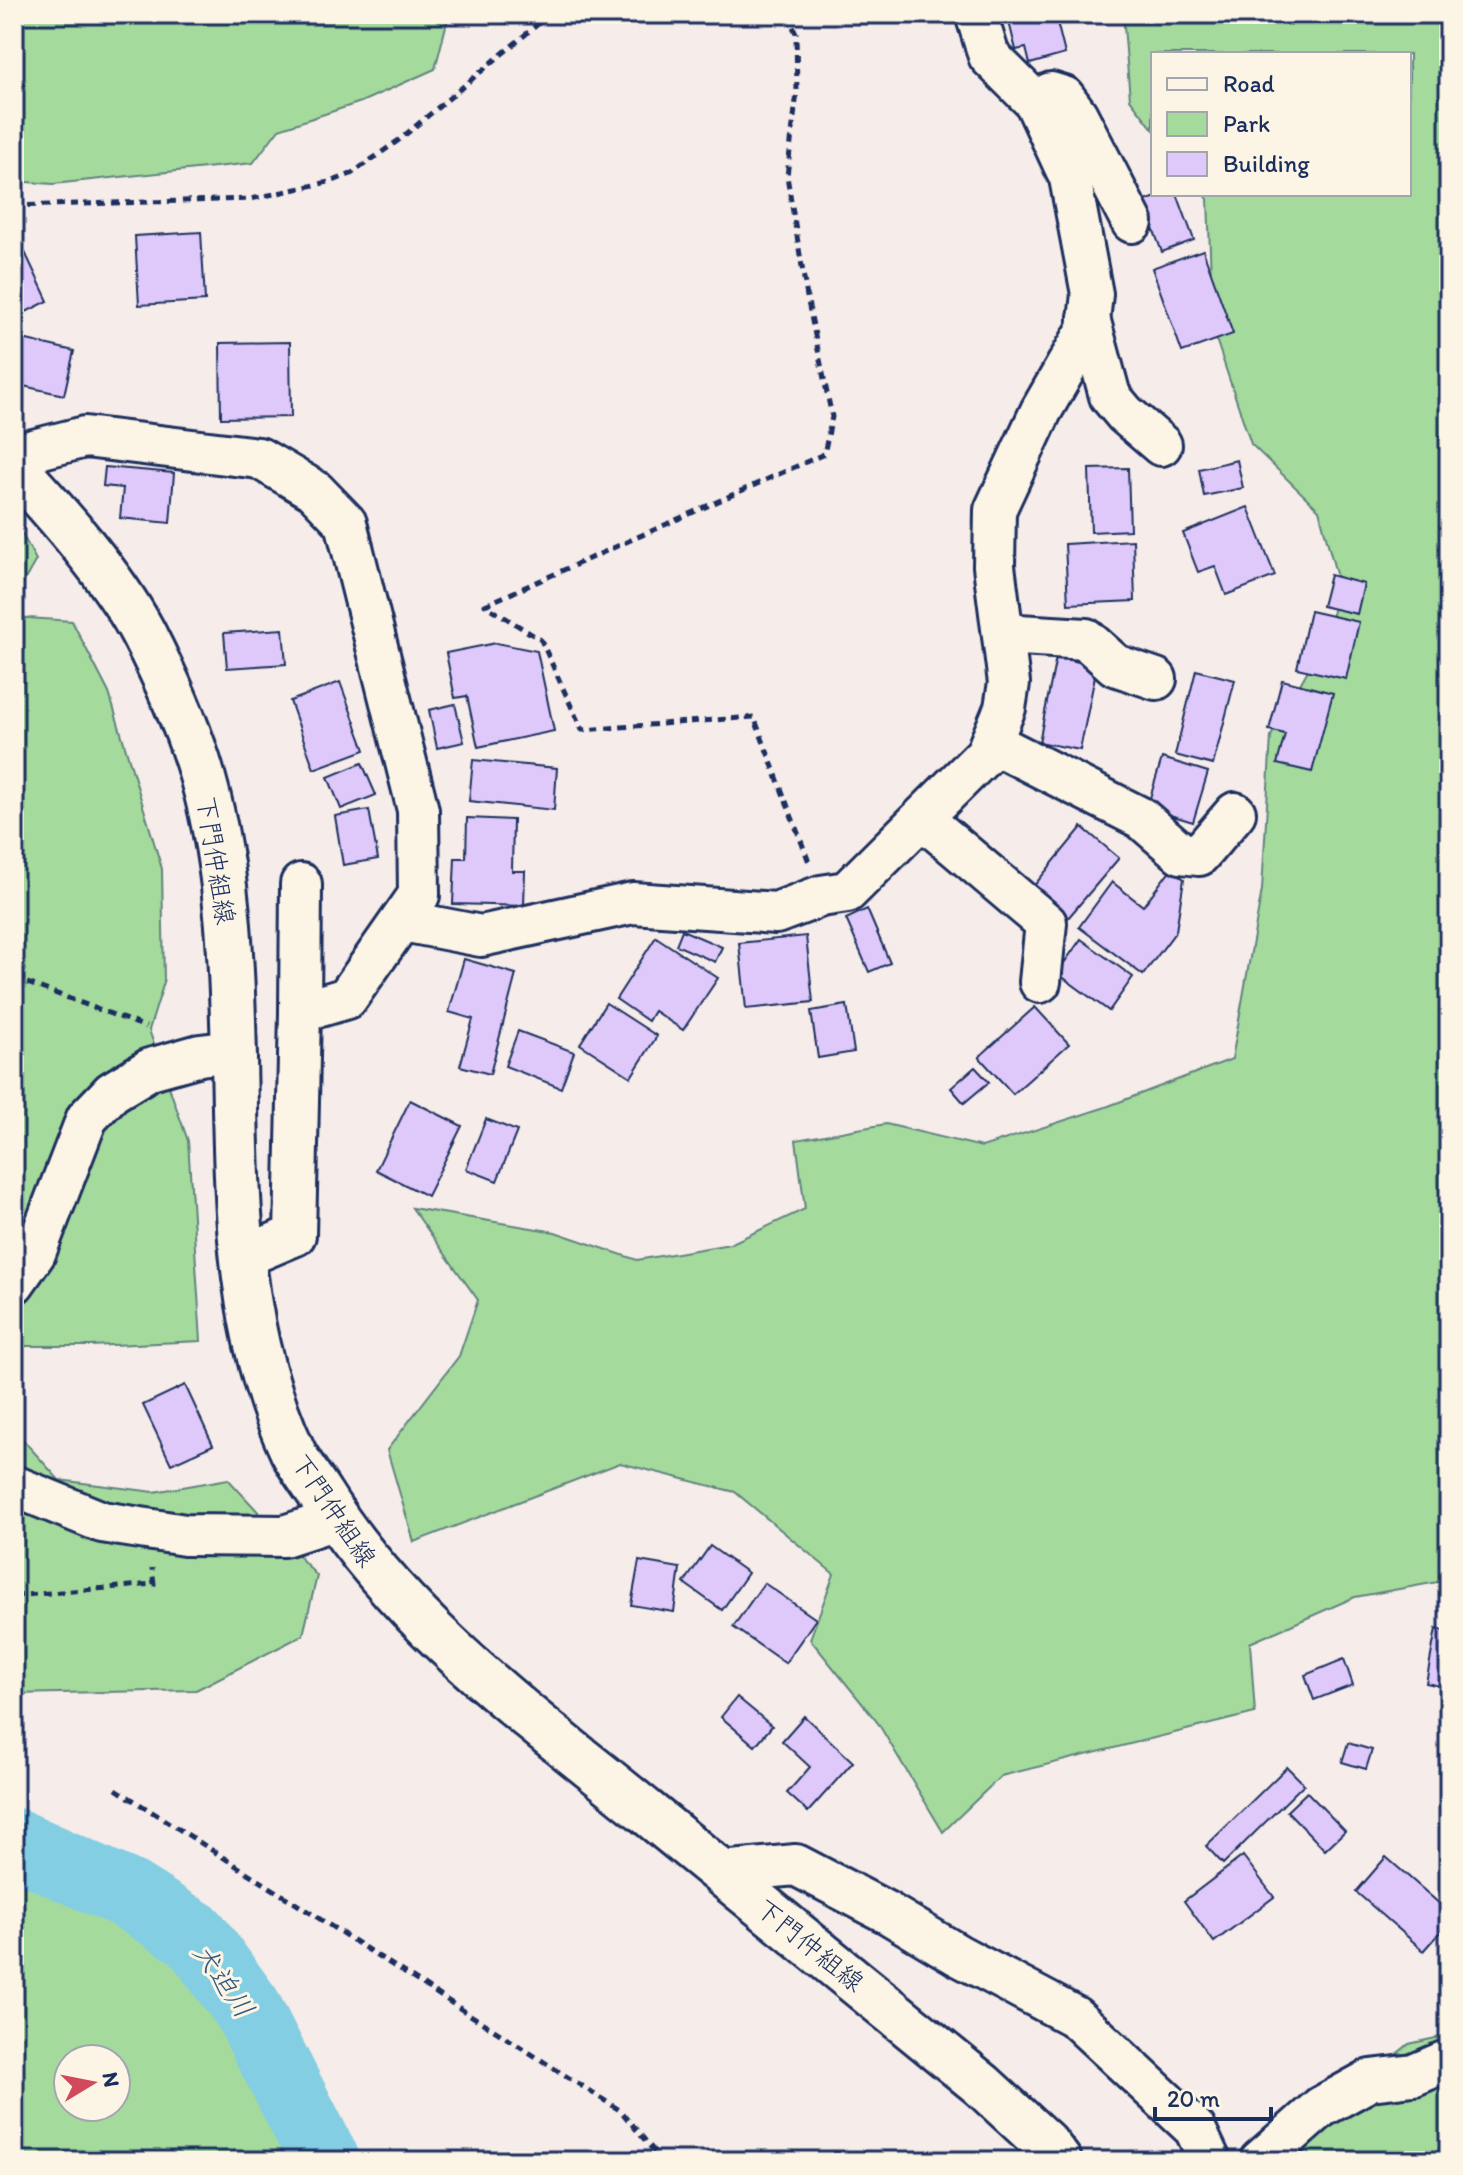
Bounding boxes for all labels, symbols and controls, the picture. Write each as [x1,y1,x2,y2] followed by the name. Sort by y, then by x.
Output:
[1151,52,1411,196] legend
[1223,69,1275,98] text: Road
[1223,109,1270,138] text: Park
[1223,149,1310,178] text: Building
[190,793,242,927] street label: 下門仲組線
[284,1447,384,1573] street label: 下門仲組線
[749,1892,871,1998] street label: 下門仲組線
[186,1936,262,2024] water label: 犬迫川
[52,2043,132,2123] north arrow
[97,2070,126,2089] text: N
[1155,2071,1271,2121] scale bar
[1167,2084,1220,2113] text: 20 m

